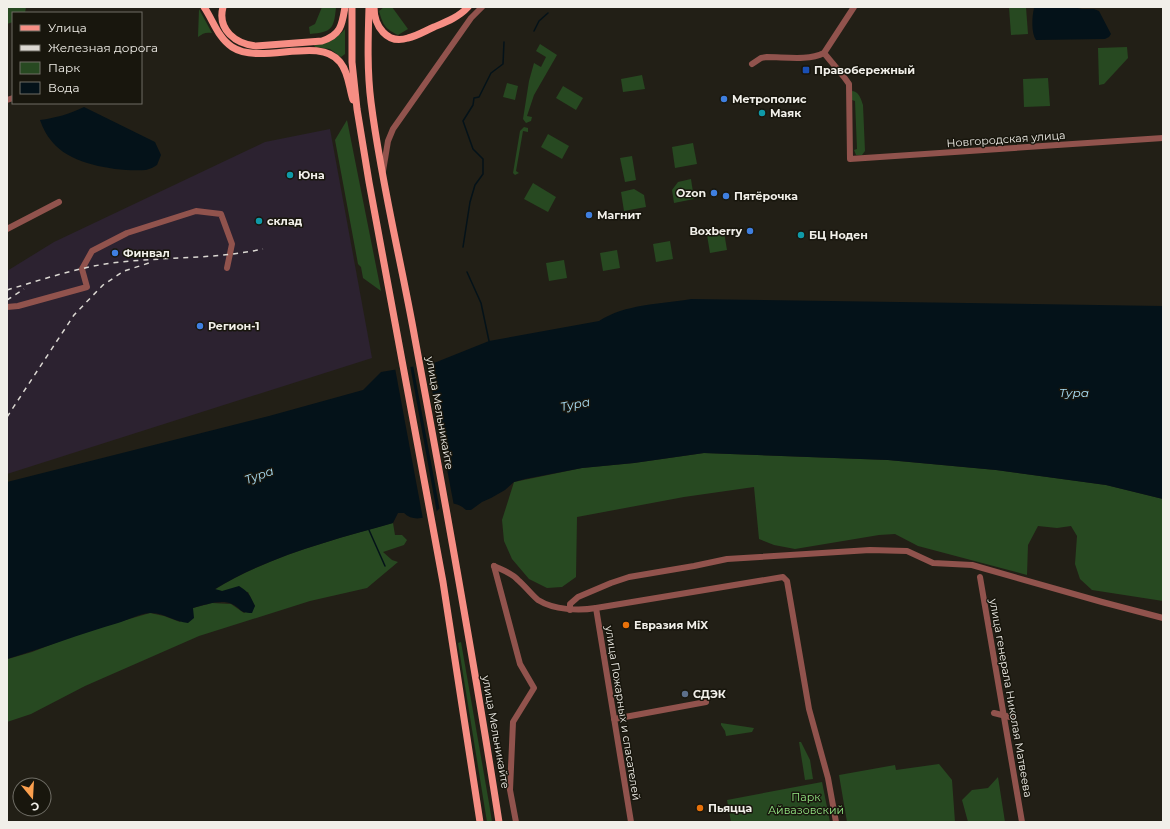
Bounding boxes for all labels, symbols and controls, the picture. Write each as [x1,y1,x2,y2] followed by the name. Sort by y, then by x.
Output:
[12,12,142,104] legend
[48,20,87,35] text: Улица
[48,40,158,55] text: Железная дорога
[48,60,80,75] text: Парк
[814,63,915,77] place label: Правобережный
[801,65,811,75] marker: Правобережный
[48,80,79,95] text: Вода
[732,92,807,106] place label: Метрополис
[719,94,729,104] marker: Метрополис
[770,106,802,120] place label: Маяк
[757,108,767,118] marker: Маяк
[946,128,1066,150] street label: Новгородская улица
[298,168,325,182] place label: Юна
[285,170,295,180] marker: Юна
[676,186,706,200] place label: Ozon
[709,188,719,198] marker: Ozon
[734,189,798,203] place label: Пятёрочка
[721,191,731,201] marker: Пятёрочка
[597,208,641,222] place label: Магнит
[584,210,594,220] marker: Магнит
[267,214,303,228] place label: склад
[254,216,264,226] marker: склад
[689,224,742,238] place label: Boxberry
[745,226,755,236] marker: Boxberry
[809,228,868,242] place label: БЦ Ноден
[796,230,806,240] marker: БЦ Ноден
[123,246,170,260] place label: Финвал
[110,248,120,258] marker: Финвал
[208,319,260,333] place label: Регион-1
[195,321,205,331] marker: Регион-1
[423,354,457,471] street label: улица Мельникайте
[1059,385,1089,400] water label: Тура
[559,394,591,414] water label: Тура
[242,463,276,487] water label: Тура
[986,597,1035,799] street label: улица генерала Николая Матвеева
[634,618,708,632] place label: Евразия MiX
[621,620,631,630] marker: Евразия MiX
[602,624,644,801] street label: улица Пожарных и спасателей
[479,673,513,790] street label: улица Мельникайте
[693,687,726,701] place label: СДЭК
[680,689,690,699] marker: СДЭК
[12,777,52,817] north arrow
[768,790,844,817] park label: Парк Айвазовский
[29,799,41,814] text: С
[708,801,752,815] place label: Пьяцца
[695,803,705,813] marker: Пьяцца

